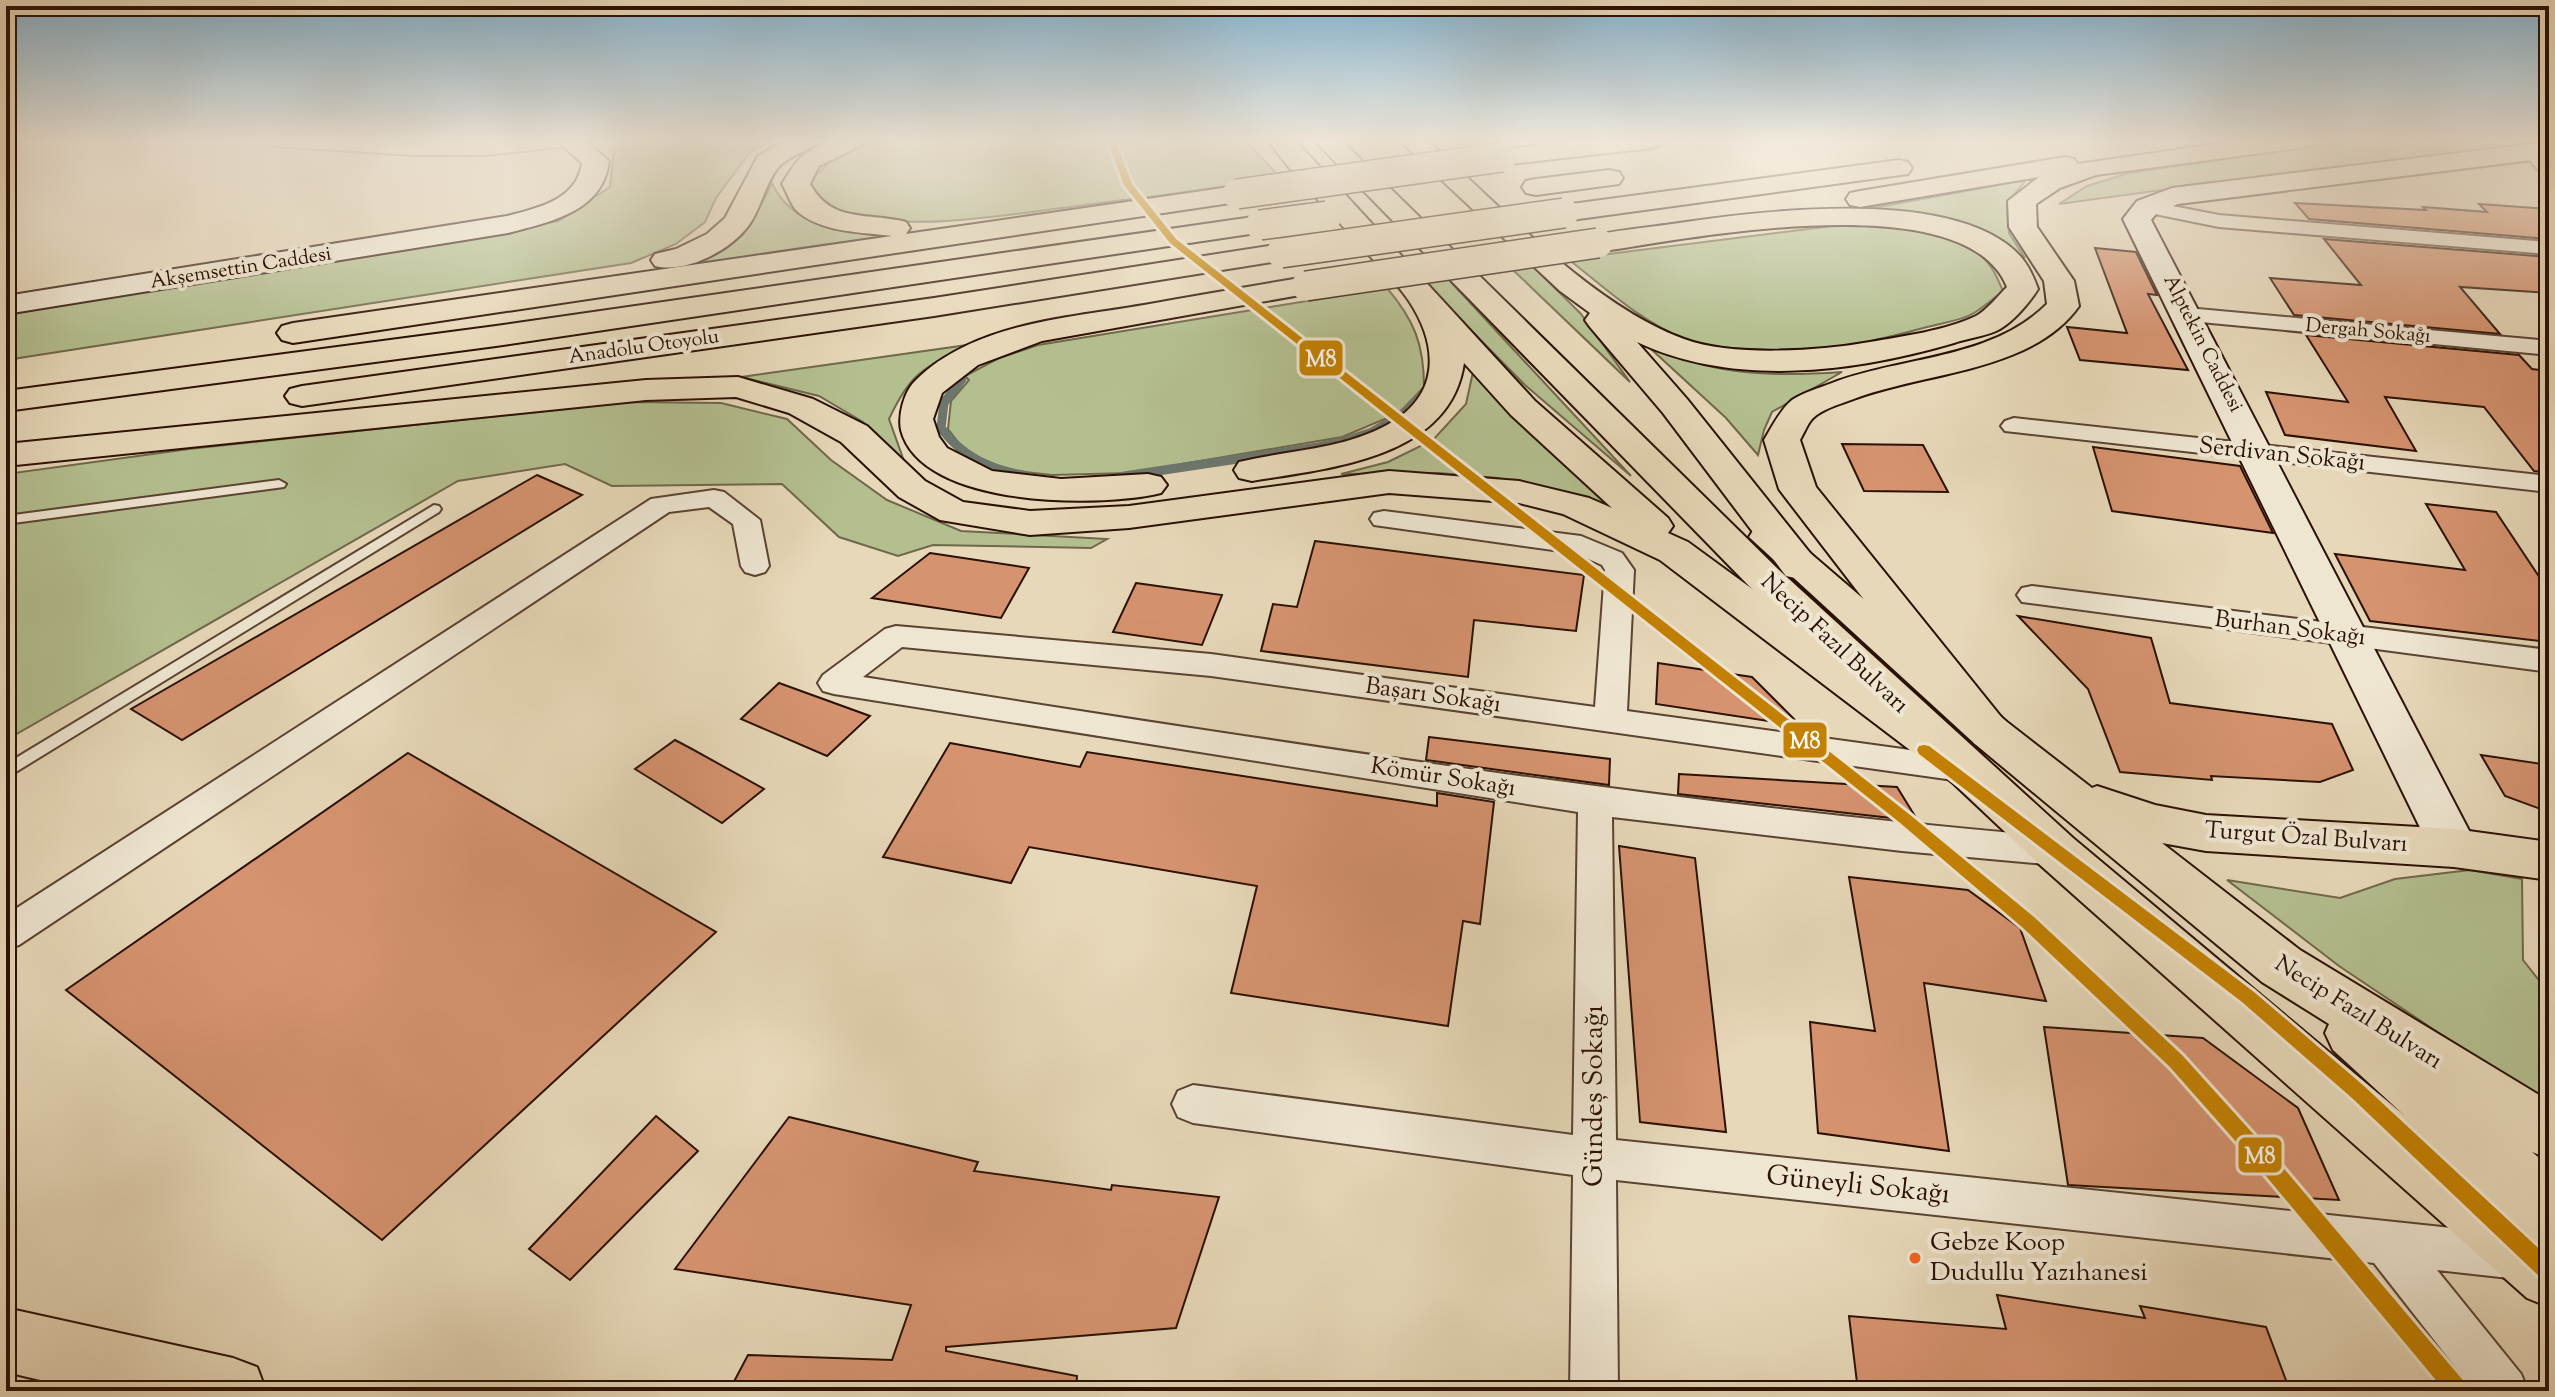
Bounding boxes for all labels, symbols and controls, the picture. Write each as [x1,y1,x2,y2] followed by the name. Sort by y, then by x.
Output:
[148,240,334,298] street label: Akşemsettin Caddesi
[2155,270,2249,418] street label: Alptekin Caddesi
[2304,312,2432,352] street label: Dergah Sokağı
[567,323,722,373] street label: Anadolu Otoyolu
[1298,339,1344,377] line badge: M8
[1305,345,1337,377] text: M8
[2197,429,2367,481] street label: Serdivan Sokağı
[1752,566,1916,722] street label: Necip Fazıl Bulvarı
[2213,603,2368,655] street label: Burhan Sokağı
[1363,670,1503,722] street label: Başarı Sokağı
[1782,721,1828,759] line badge: M8
[1789,727,1821,759] text: M8
[1368,750,1518,806] street label: Kömür Sokağı
[2203,814,2409,862] street label: Turgut Özal Bulvarı
[2268,948,2449,1078] street label: Necip Fazıl Bulvarı
[1575,1005,1615,1187] street label: Gündeş Sokağı
[2237,1136,2283,1174] line badge: M8
[2244,1142,2276,1174] text: M8
[1764,1156,1952,1216] street label: Güneyli Sokağı
[1930,1225,2148,1292] place label: Gebze Koop Dudullu Yazıhanesi
[1907,1250,1923,1266] marker: Gebze Koop Dudullu Yazıhanesi

